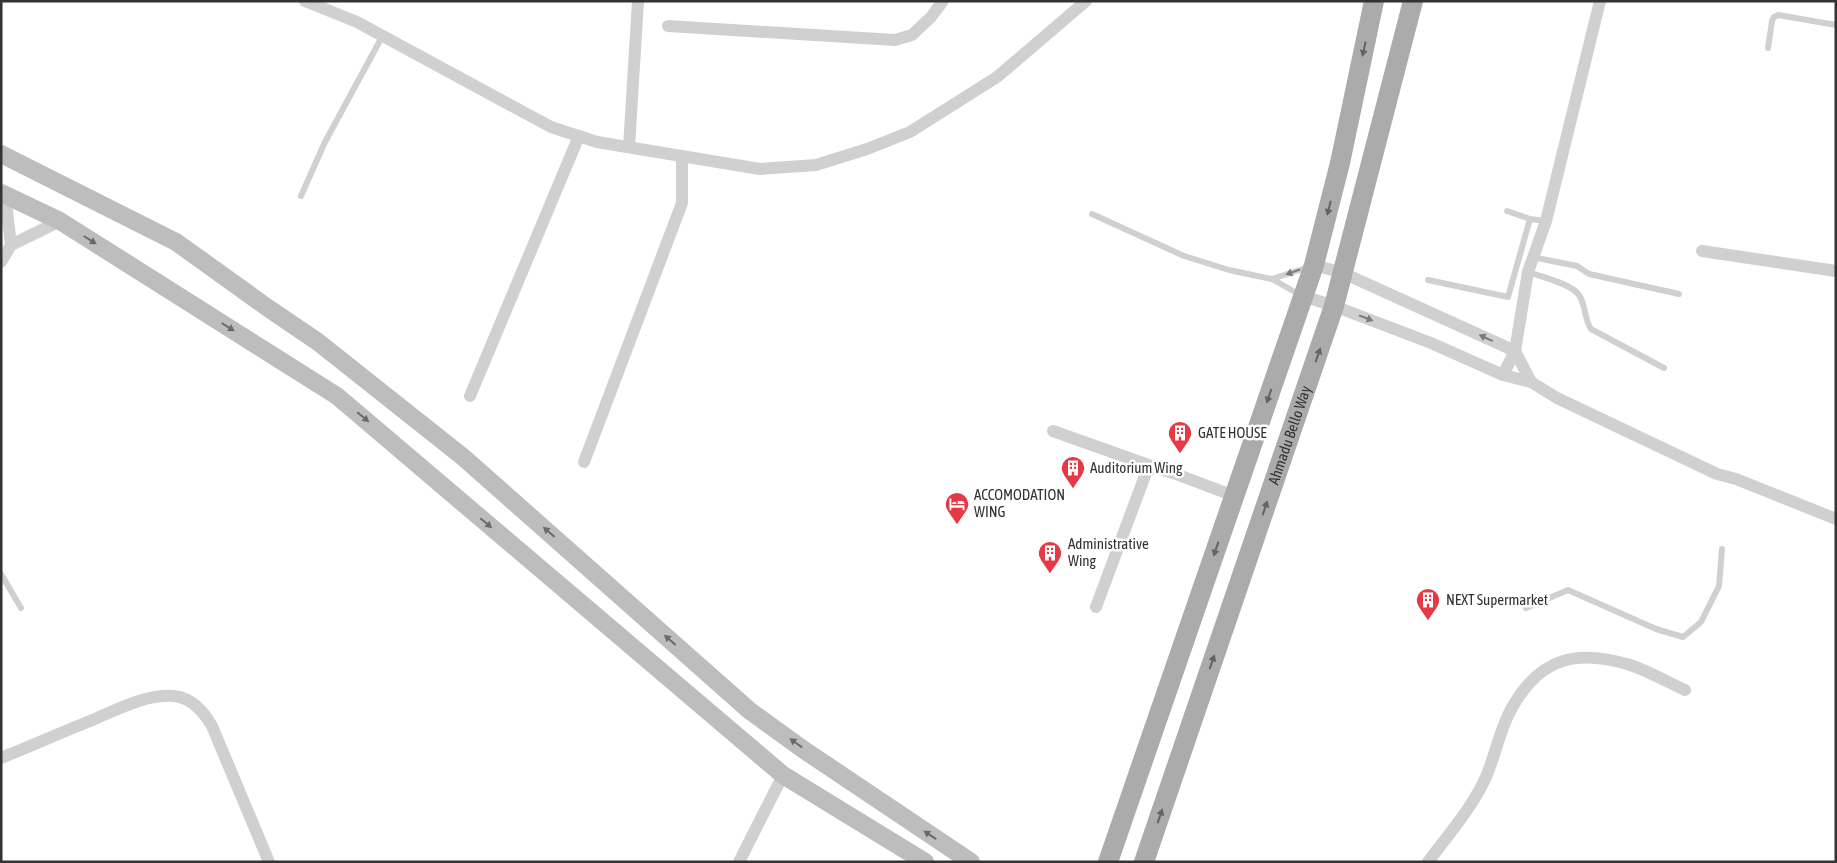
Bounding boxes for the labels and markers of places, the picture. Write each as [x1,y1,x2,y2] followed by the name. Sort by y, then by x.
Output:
[1167,420,1193,454] building icon: GATE HOUSE
[1198,424,1267,441] place label: GATE HOUSE
[1060,455,1086,489] building icon: Auditorium Wing
[1090,459,1183,476] place label: Auditorium Wing
[974,486,1065,520] place label: ACCOMODATION WING
[944,491,970,525] hotel icon: ACCOMODATION WING
[1068,535,1149,569] place label: Administrative Wing
[1037,540,1063,574] building icon: Administrative Wing
[1415,587,1441,621] building icon: NEXT Supermarket
[1446,591,1548,608] place label: NEXT Supermarket

